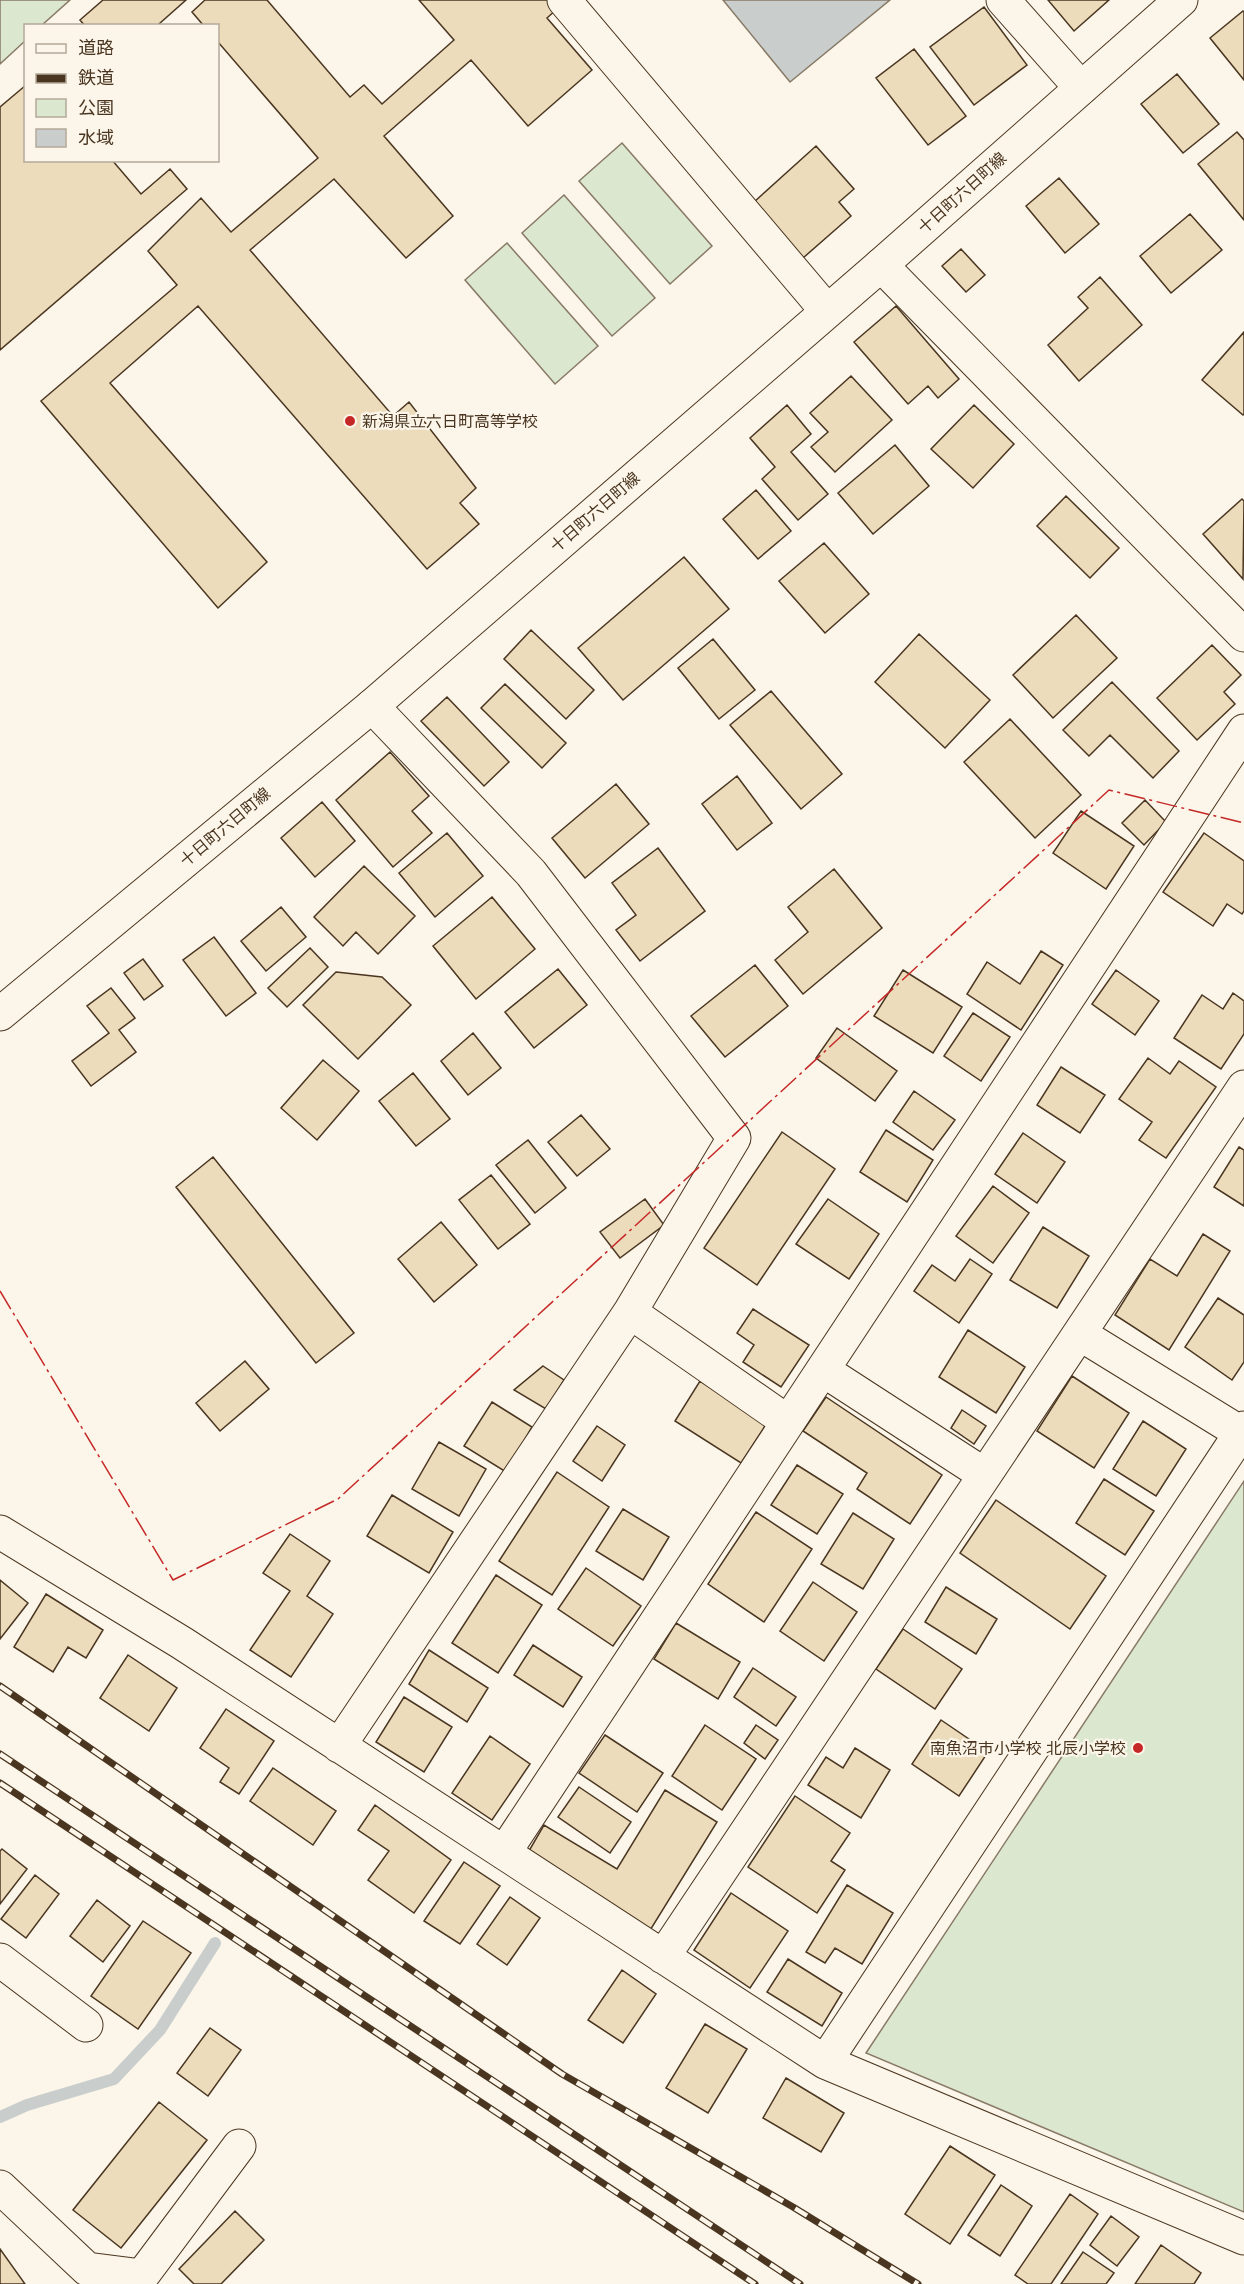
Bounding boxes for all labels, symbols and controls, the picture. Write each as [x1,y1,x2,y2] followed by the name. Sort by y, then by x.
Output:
[24,24,219,162] legend
[78,37,114,59] text: 道路
[78,67,114,89] text: 鉄道
[78,97,114,119] text: 公園
[78,127,114,149] text: 水域
[914,148,1010,238] street label: 十日町六日町線
[362,412,538,431] place label: 新潟県立六日町高等学校
[343,414,357,428] marker: 新潟県立六日町高等学校
[546,468,644,556] street label: 十日町六日町線
[176,784,274,870] street label: 十日町六日町線
[930,1739,1126,1758] place label: 南魚沼市小学校 北辰小学校
[1131,1741,1145,1755] marker: 南魚沼市小学校 北辰小学校

